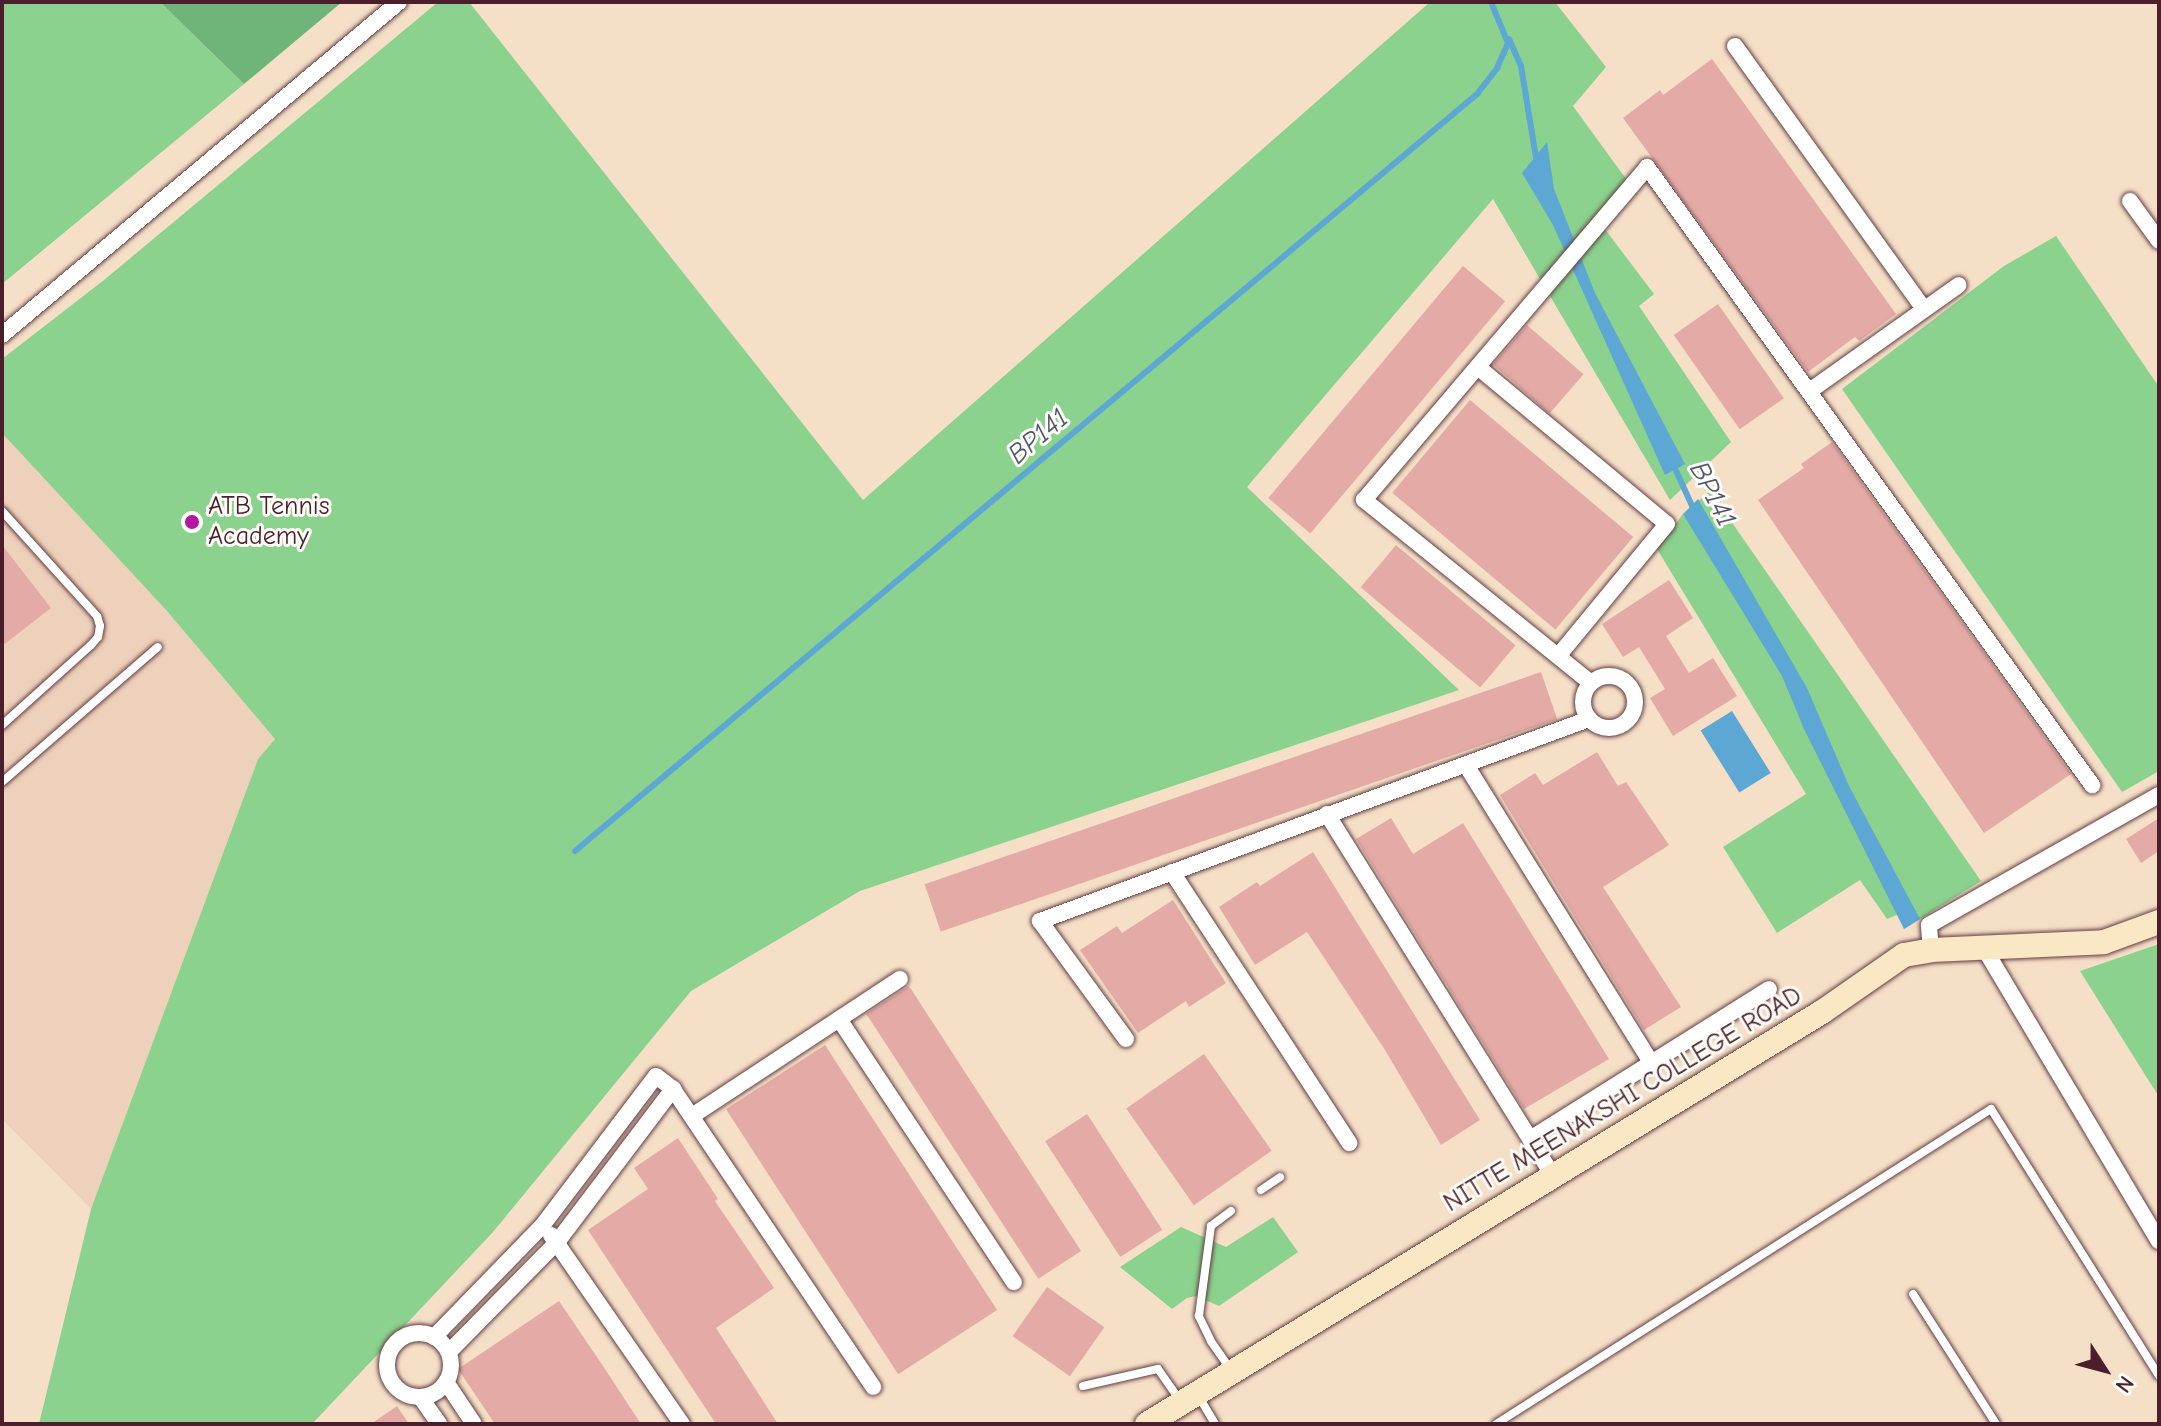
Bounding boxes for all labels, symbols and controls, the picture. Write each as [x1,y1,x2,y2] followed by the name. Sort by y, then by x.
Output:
[1001,401,1075,471] water label: BP141
[1682,456,1744,532] water label: BP141
[208,491,330,552] place label: ATB Tennis Academy
[183,513,201,531] marker: ATB Tennis Academy
[1438,981,1808,1219] street label: NITTE MEENAKSHI COLLEGE ROAD
[2065,1330,2145,1410] north arrow
[2110,1371,2139,1398] text: N

